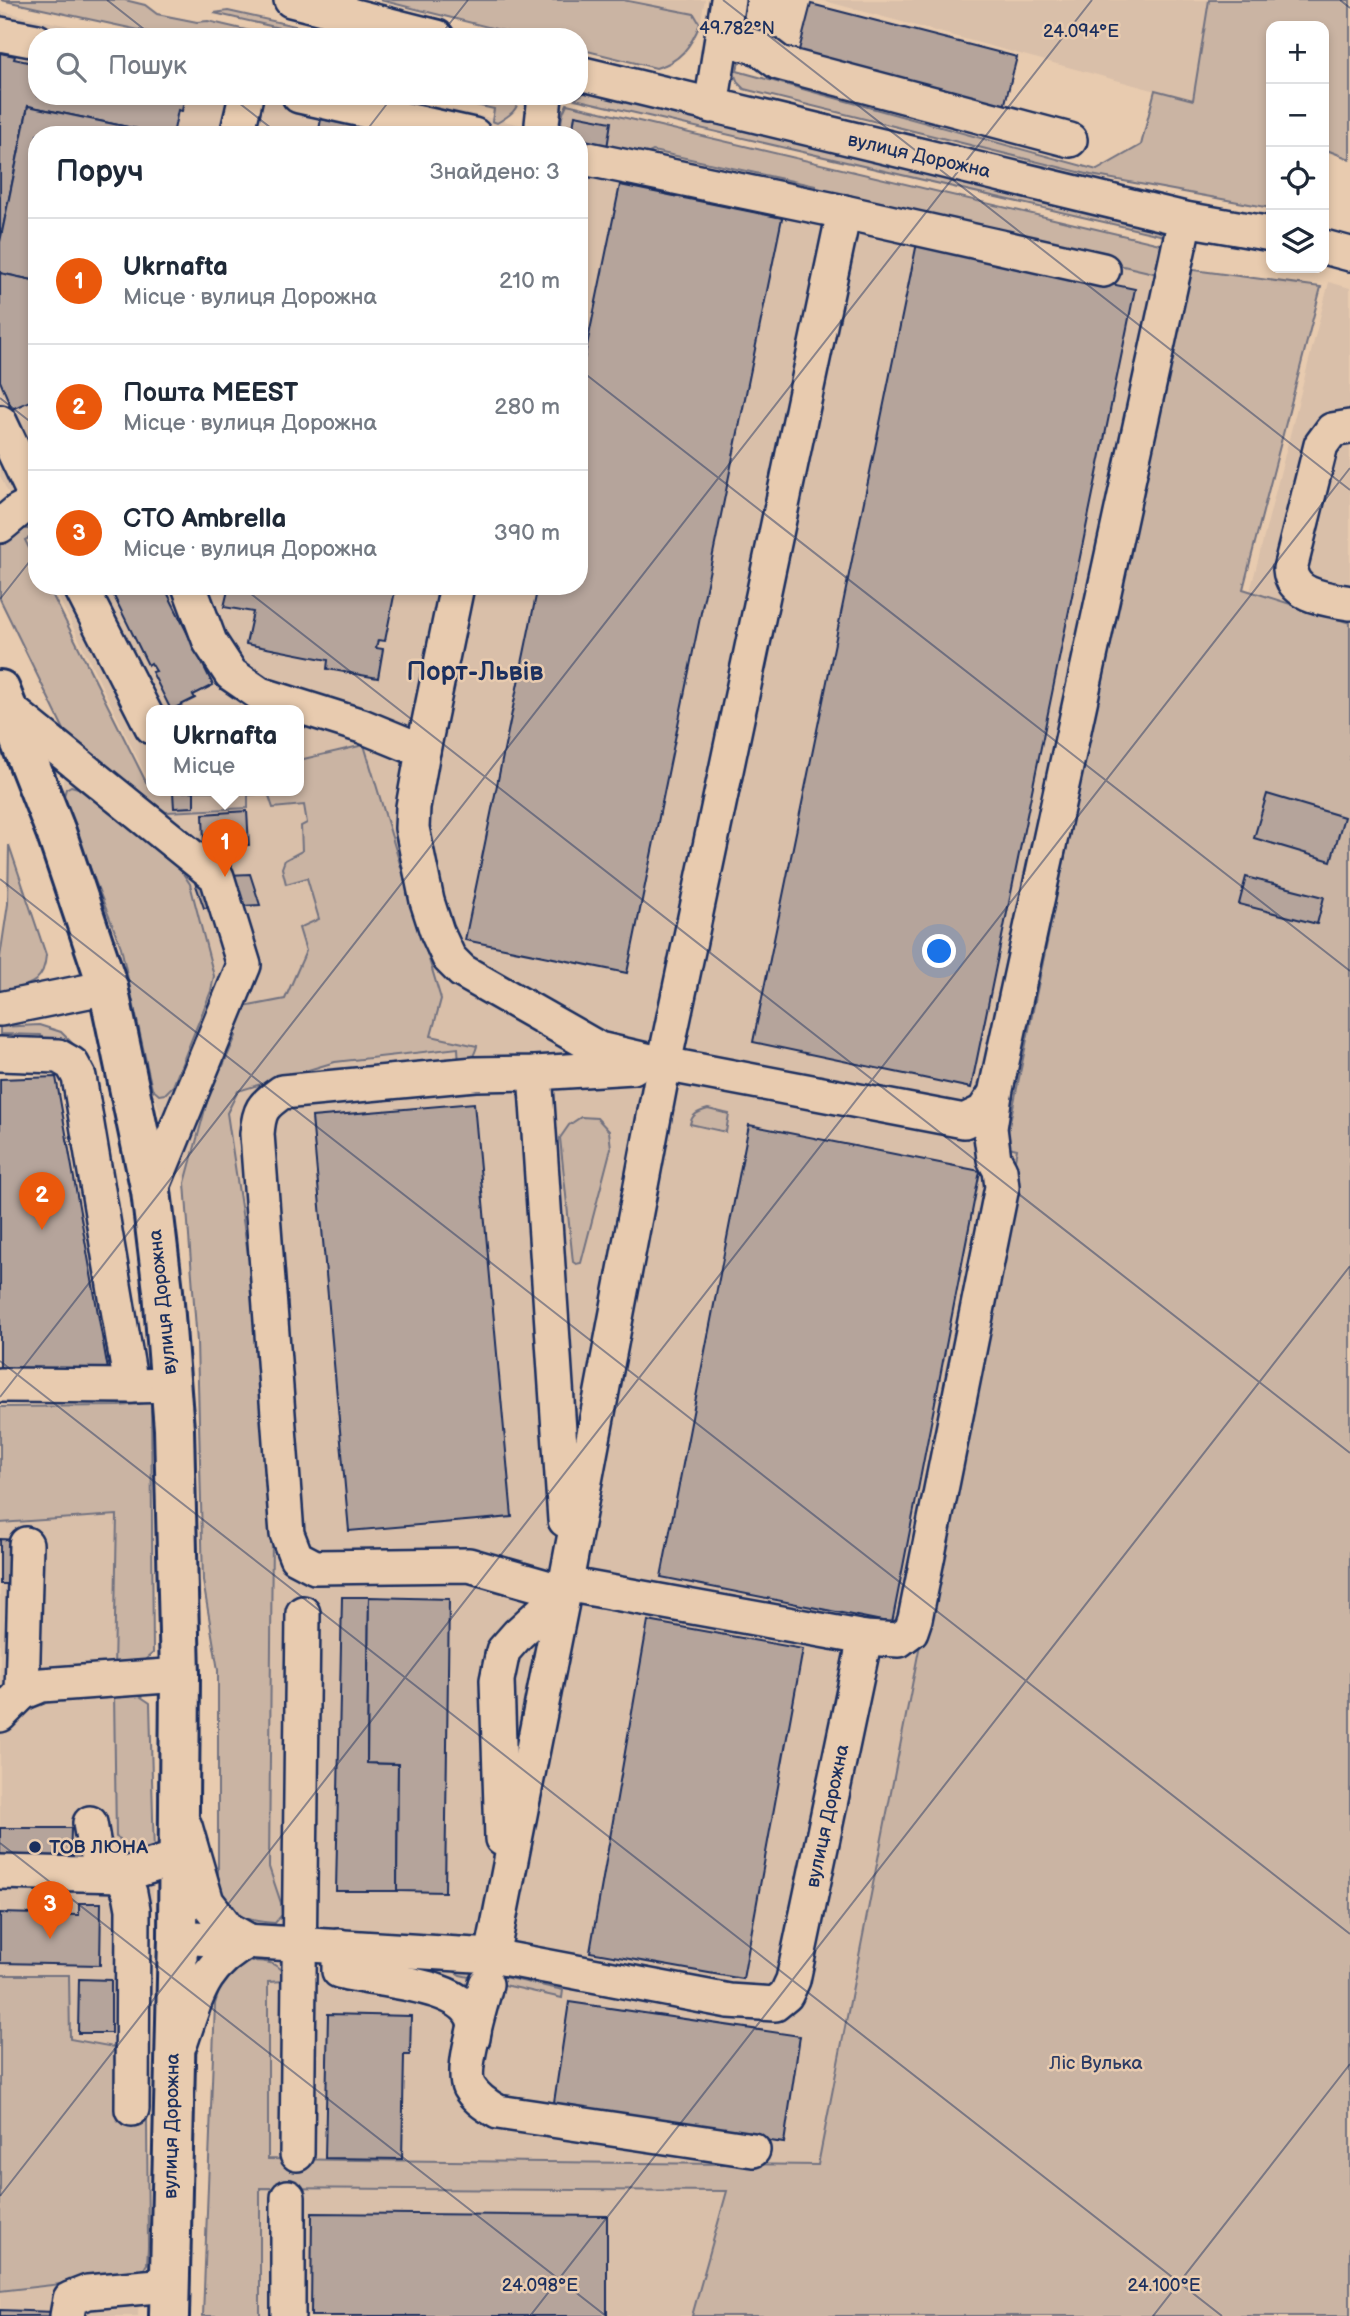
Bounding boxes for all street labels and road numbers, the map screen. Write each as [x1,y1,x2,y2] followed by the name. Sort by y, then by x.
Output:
[845,128,993,184] street label: вулиця Дорожна
[144,1228,182,1376] street label: вулиця Дорожна
[802,1742,854,1890] street label: вулиця Дорожна
[159,2053,185,2199] street label: вулиця Дорожна

